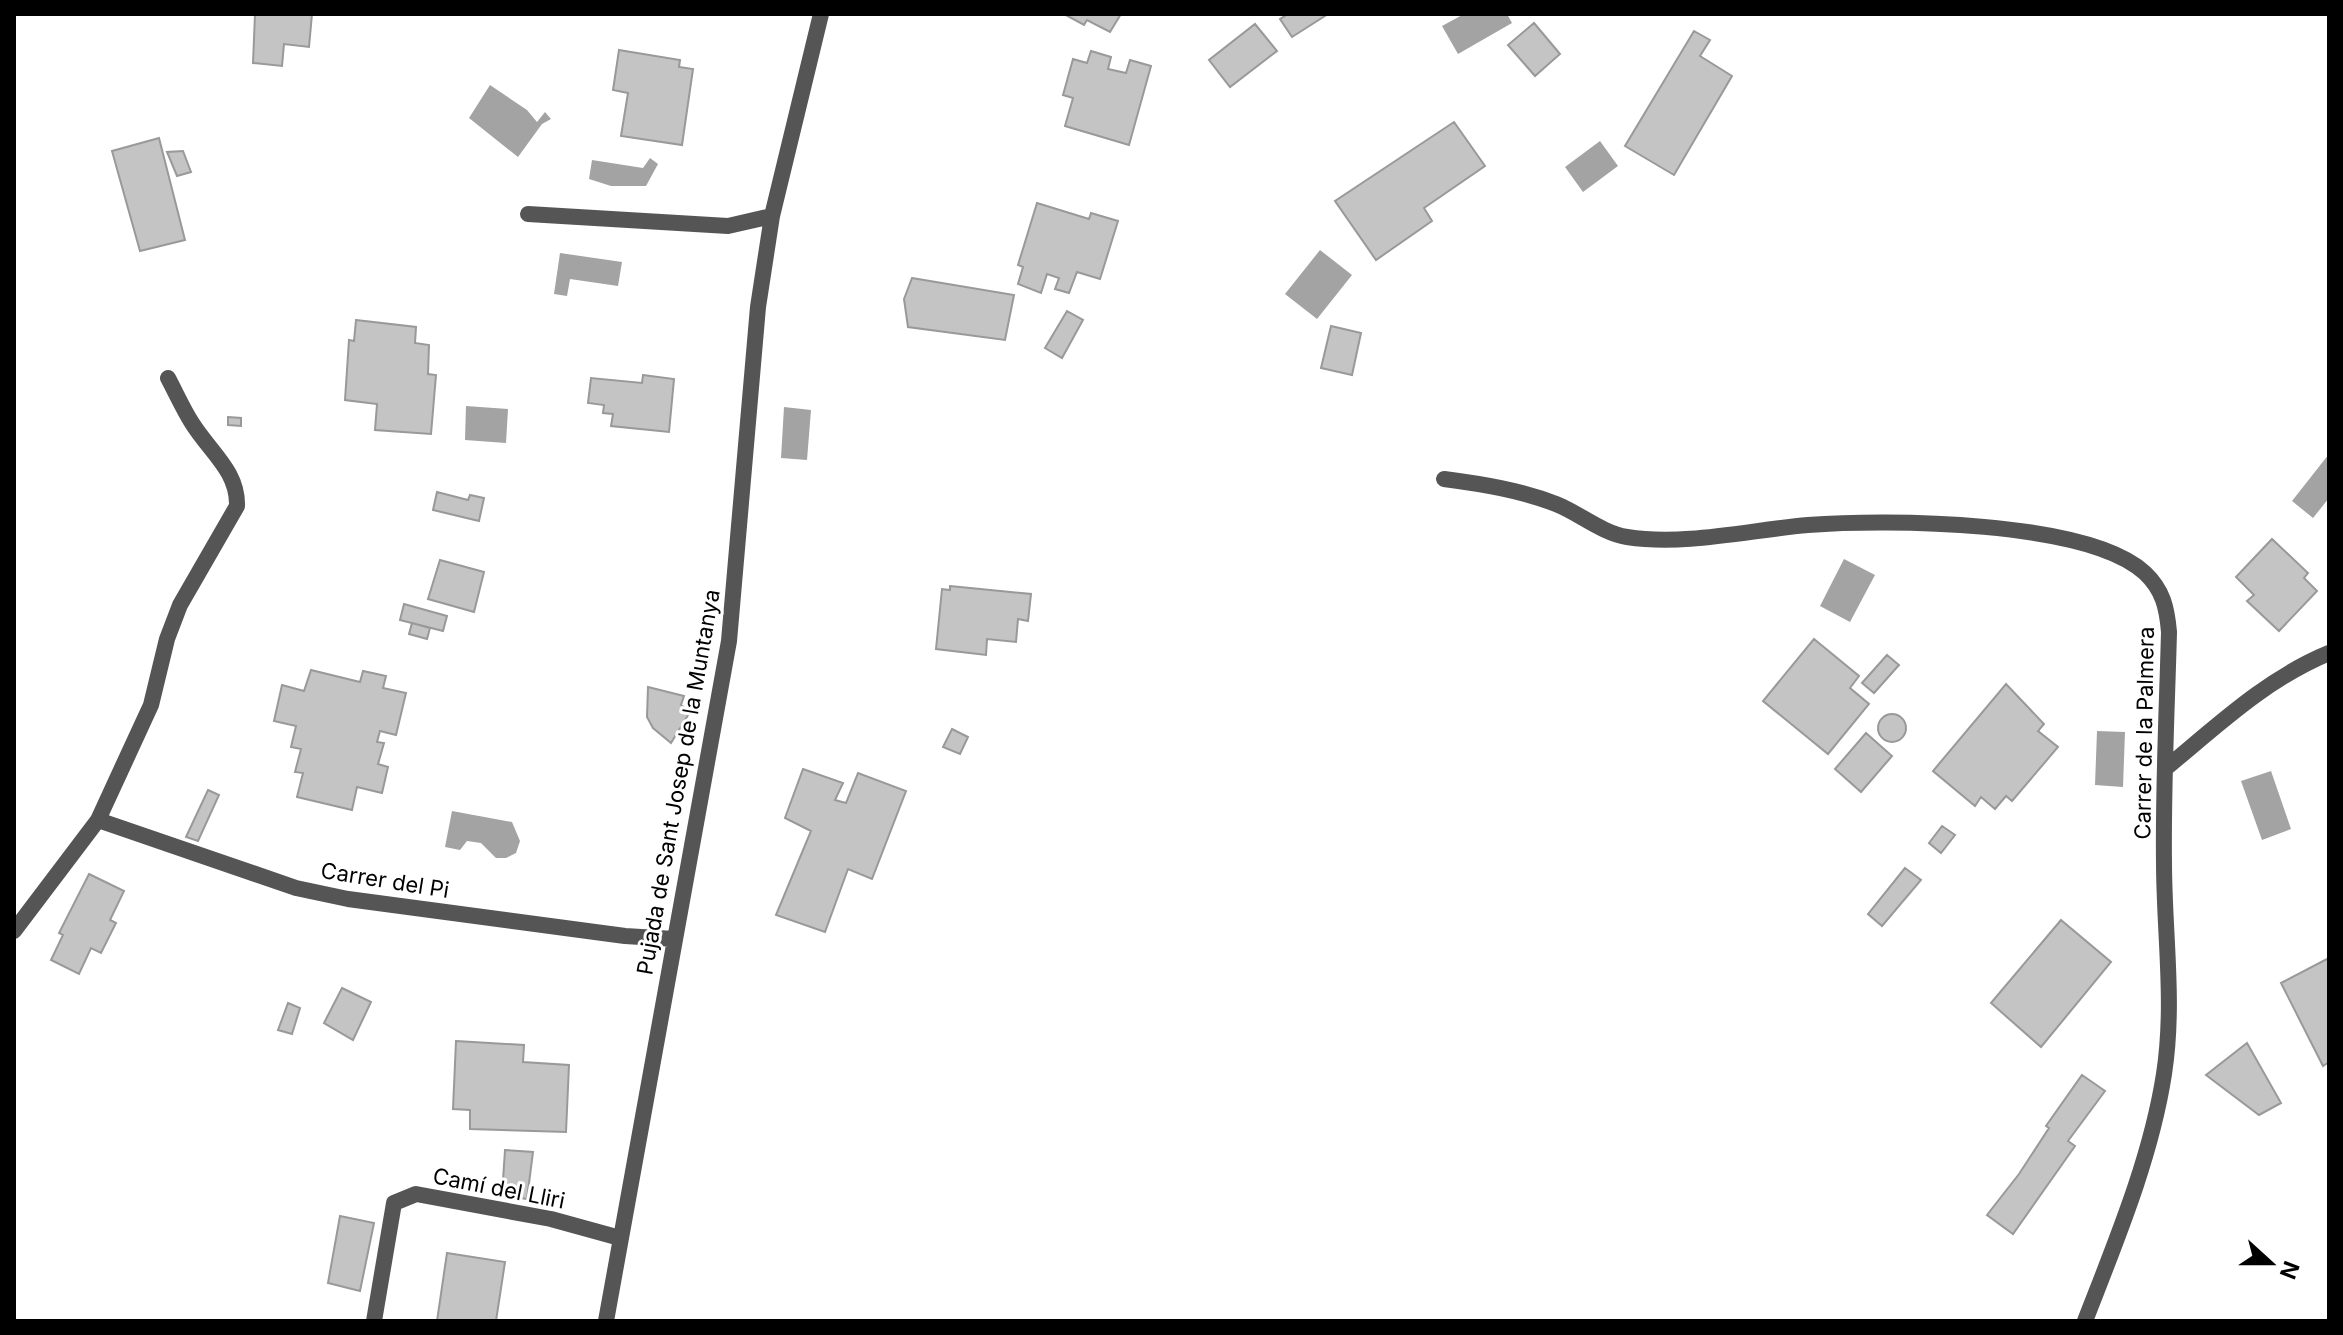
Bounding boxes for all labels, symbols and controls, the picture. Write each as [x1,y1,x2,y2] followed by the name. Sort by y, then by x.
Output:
[631,587,725,977] street label: Pujada de Sant Josep de la Muntanya
[2129,626,2159,840] street label: Carrer de la Palmera
[319,857,451,903] street label: Carrer del Pi
[431,1162,567,1214] street label: Camí del Lliri
[2231,1223,2311,1303] north arrow
[2275,1258,2305,1283] text: N

